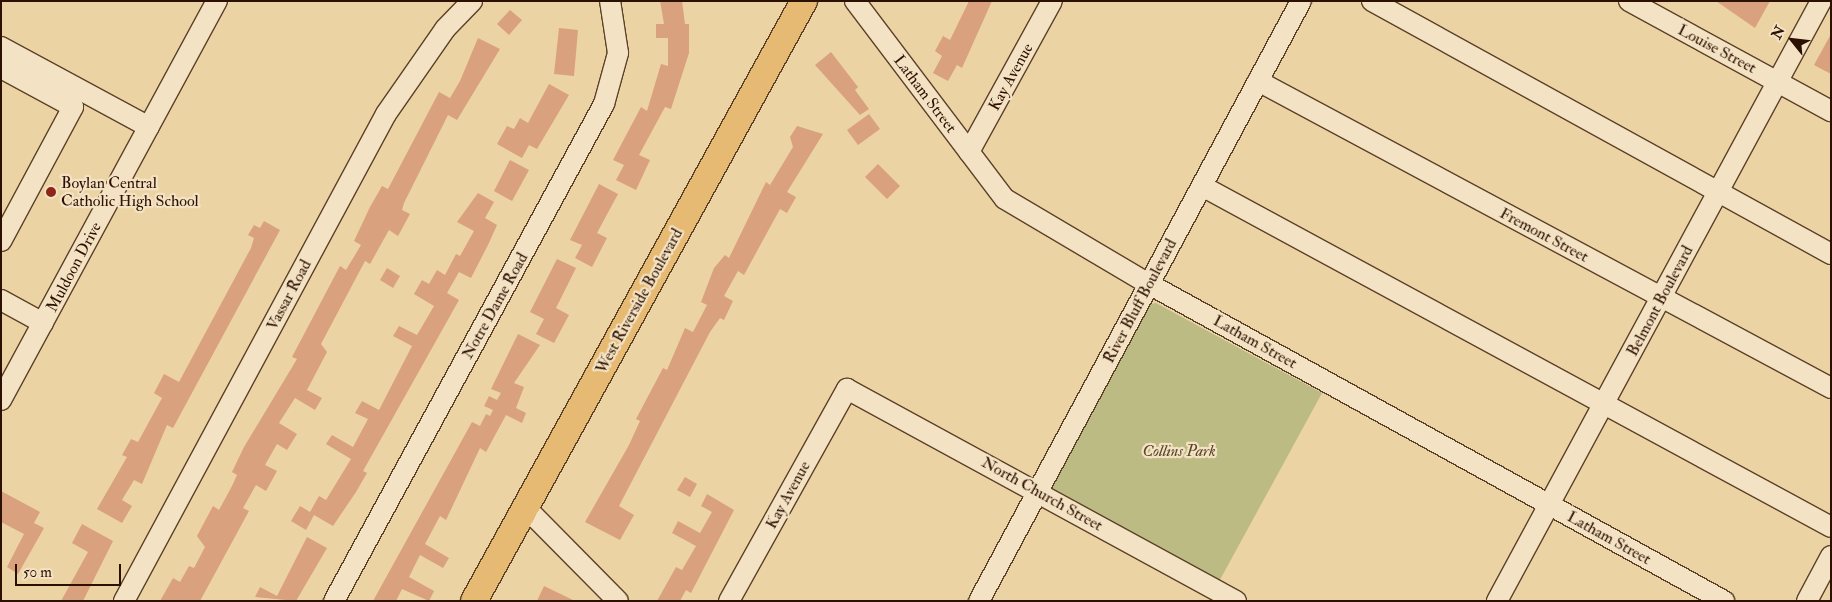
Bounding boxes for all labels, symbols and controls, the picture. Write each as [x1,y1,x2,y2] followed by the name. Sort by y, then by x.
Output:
[1767,15,1817,65] north arrow
[1675,20,1759,78] street label: Louise Street
[1768,23,1789,42] text: N
[985,40,1037,114] street label: Kay Avenue
[889,51,961,137] street label: Latham Street
[61,173,199,211] place label: Boylan Central Catholic High School
[45,186,57,198] marker: Boylan Central Catholic High School
[1496,204,1592,266] street label: Fremont Street
[42,219,106,315] street label: Muldoon Drive
[591,225,687,377] street label: West Riverside Boulevard
[1099,236,1181,366] street label: River Bluff Boulevard
[1623,242,1697,360] street label: Belmont Boulevard
[458,250,532,362] street label: Notre Dame Road
[262,257,316,333] street label: Vassar Road
[1210,311,1300,373] street label: Latham Street
[1142,441,1216,461] park label: Collins Park
[978,453,1106,535] street label: North Church Street
[762,458,814,532] street label: Kay Avenue
[1564,507,1654,569] street label: Latham Street
[18,554,124,586] scale bar
[23,563,52,582] text: 50 m

